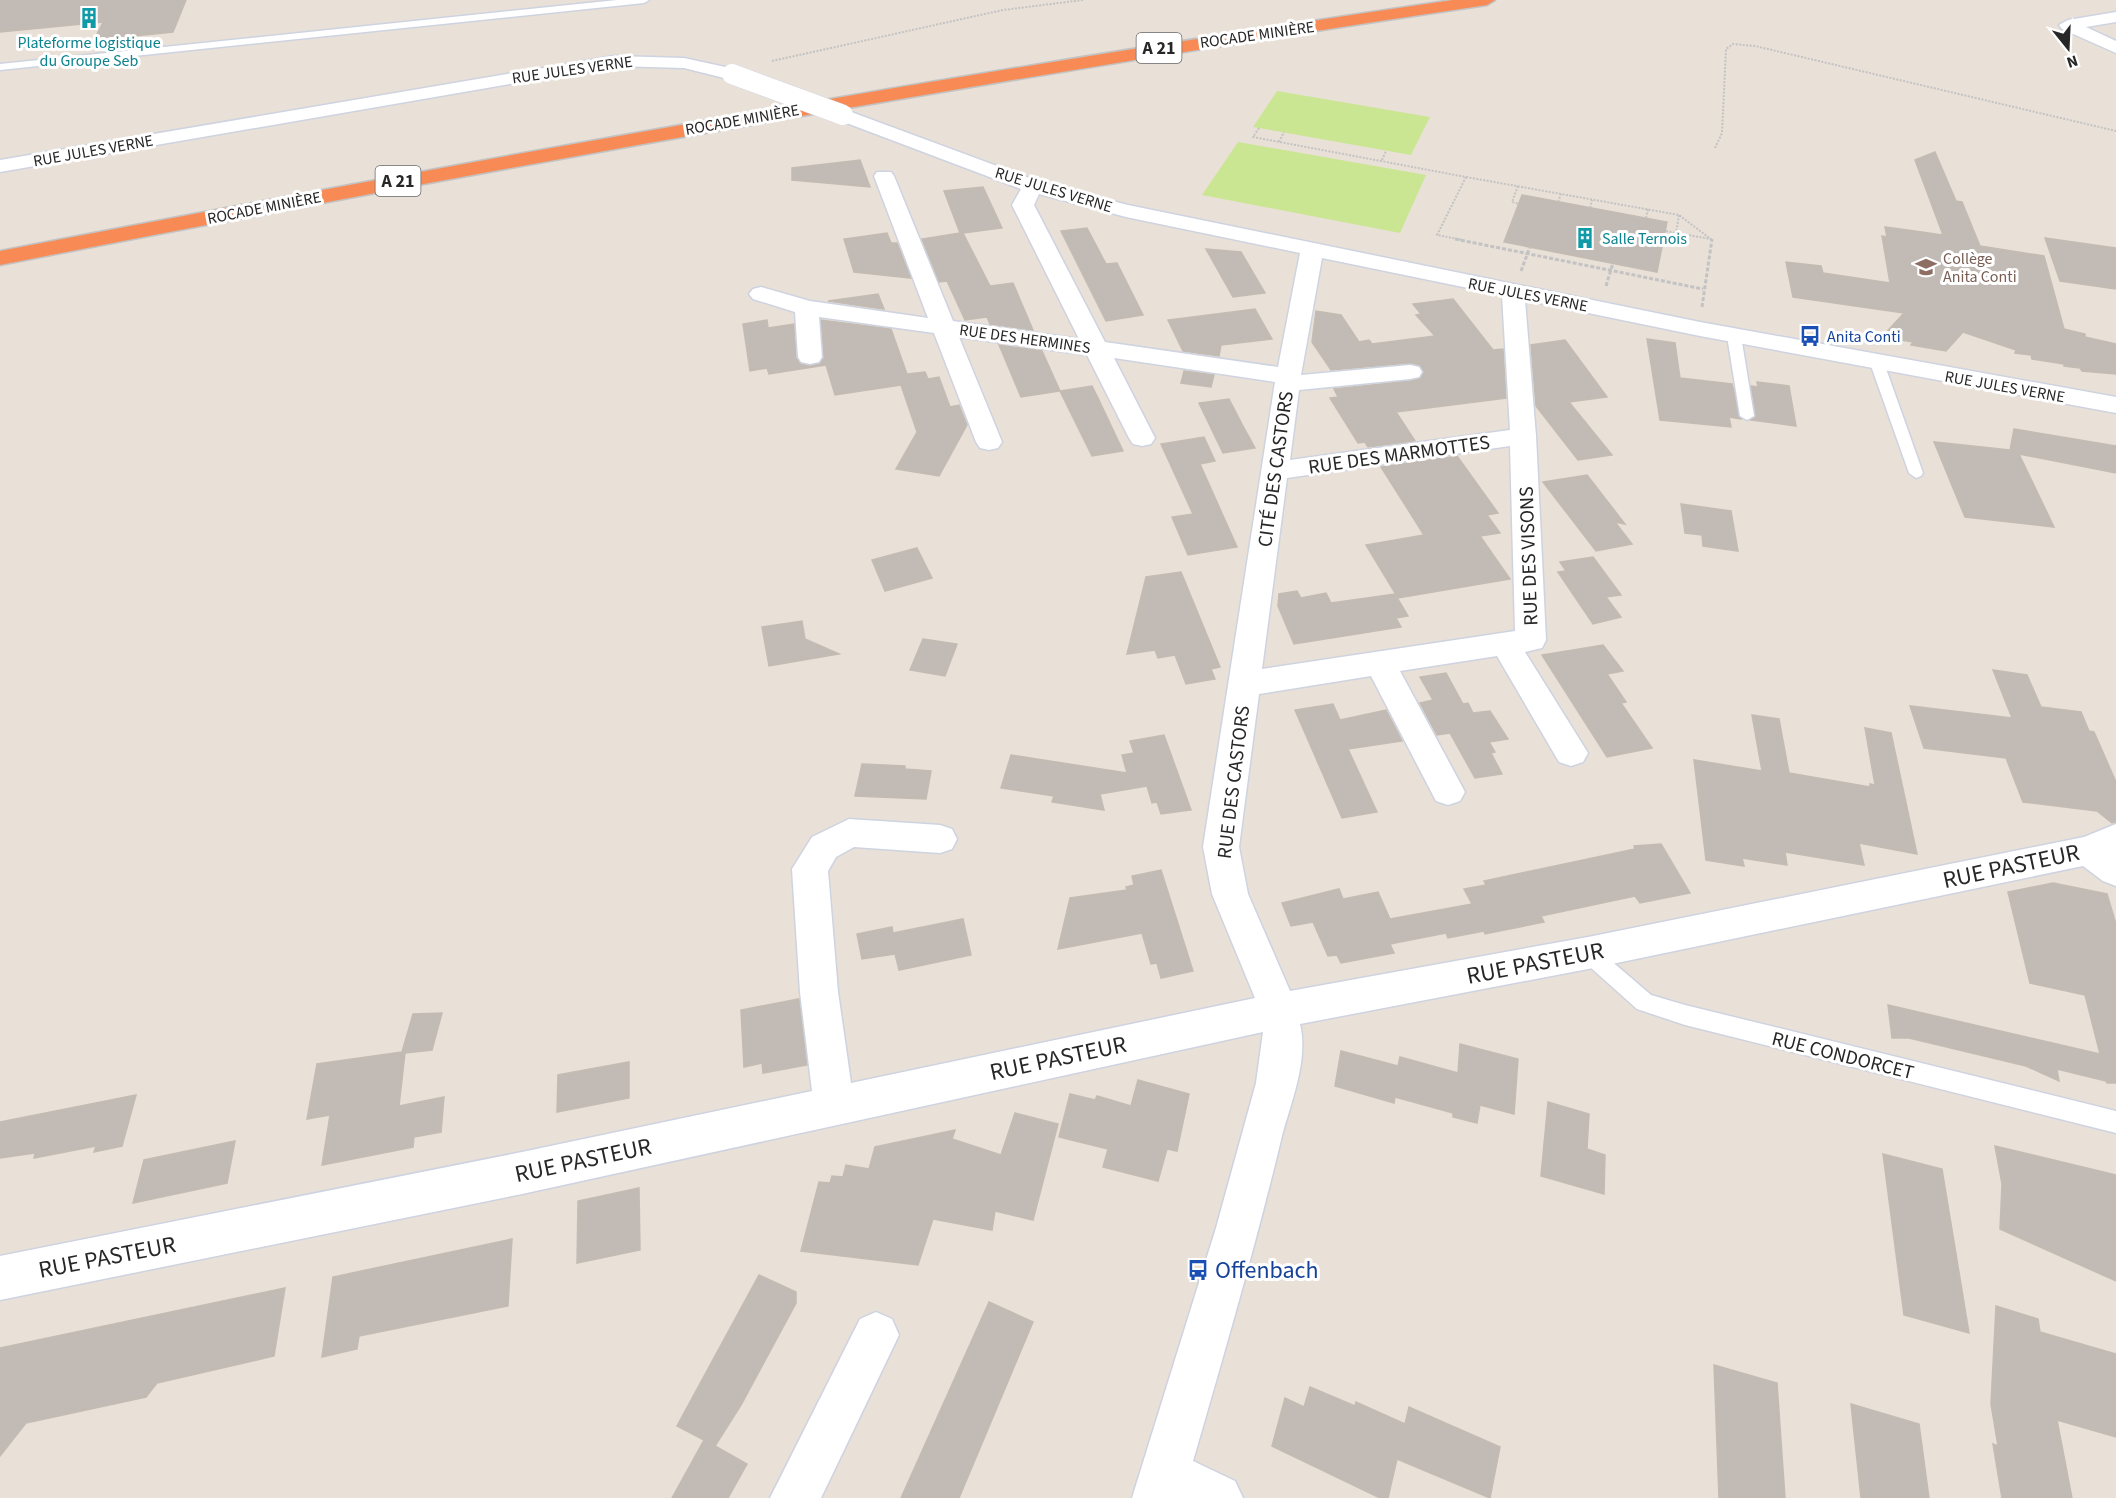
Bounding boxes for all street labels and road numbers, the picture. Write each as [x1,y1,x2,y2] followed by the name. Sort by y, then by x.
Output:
[1198,16,1316,54] street label: ROCADE MINIÈRE
[1136,33,1182,63] road number: A 21
[510,51,634,89] street label: RUE JULES VERNE
[683,99,801,141] street label: ROCADE MINIÈRE
[31,130,155,172] street label: RUE JULES VERNE
[992,162,1115,218] street label: RUE JULES VERNE
[376,166,420,196] road number: A 21
[205,186,323,230] street label: ROCADE MINIÈRE
[1466,273,1590,317] street label: RUE JULES VERNE
[958,319,1092,359] street label: RUE DES HERMINES
[1943,366,2067,408] street label: RUE JULES VERNE
[1251,389,1301,549] street label: CITÉ DES CASTORS
[1307,428,1492,482] street label: RUE DES MARMOTTES
[1513,486,1545,626] street label: RUE DES VISONS
[1211,704,1257,860] street label: RUE DES CASTORS
[1939,835,2083,898] street label: RUE PASTEUR
[1463,933,1607,994] street label: RUE PASTEUR
[1769,1025,1917,1087] street label: RUE CONDORCET
[986,1027,1130,1090] street label: RUE PASTEUR
[511,1129,655,1192] street label: RUE PASTEUR
[35,1227,179,1288] street label: RUE PASTEUR

